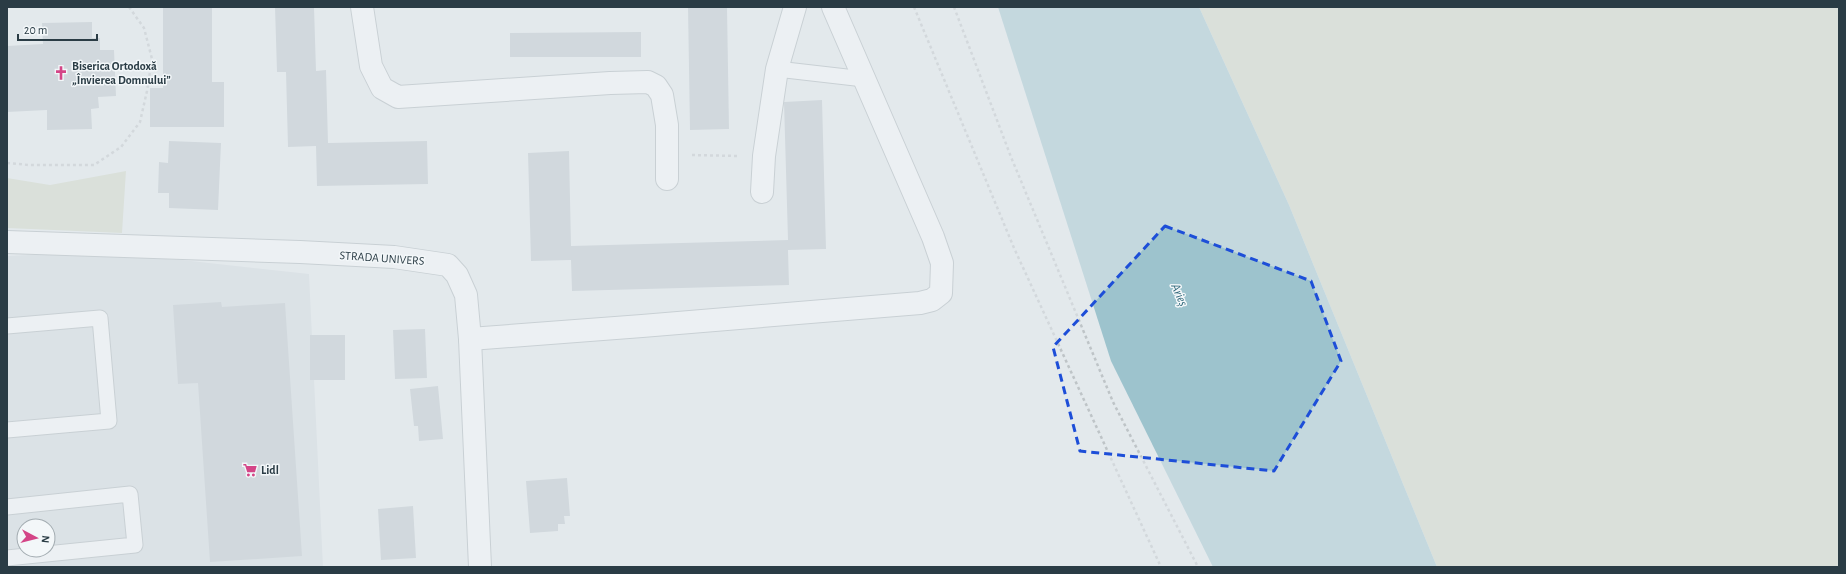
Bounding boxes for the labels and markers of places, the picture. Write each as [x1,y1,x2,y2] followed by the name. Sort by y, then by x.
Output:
[72,60,171,86] place label: Biserica Ortodoxă „Învierea Domnului”
[53,65,69,81] church icon: Biserica Ortodoxă „Învierea Domnului”
[242,462,258,478] supermarket icon: Lidl
[261,464,279,476] place label: Lidl

